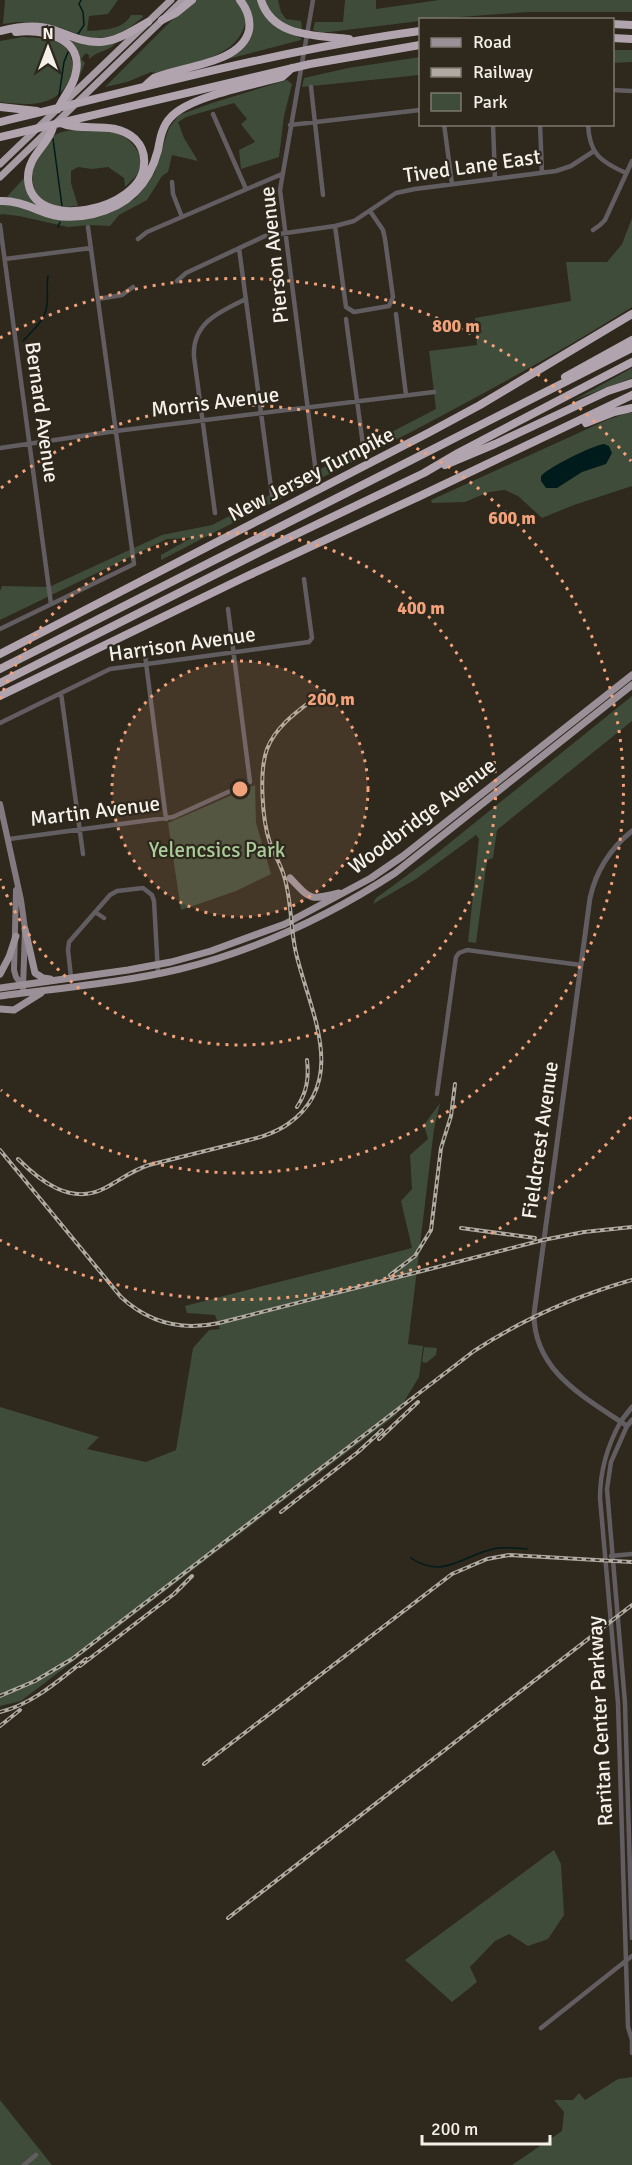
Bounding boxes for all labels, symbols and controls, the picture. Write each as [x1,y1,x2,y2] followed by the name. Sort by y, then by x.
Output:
[18,18,78,78] north arrow
[419,18,614,126] legend
[42,24,54,44] text: N
[473,31,512,53] text: Road
[473,61,534,83] text: Railway
[473,91,508,113] text: Park
[402,144,542,188] street label: Tived Lane East
[254,185,294,325] street label: Pierson Avenue
[432,315,480,337] text: 800 m
[19,340,65,484] street label: Bernard Avenue
[149,381,281,423] street label: Morris Avenue
[224,421,398,527] street label: New Jersey Turnpike
[488,507,536,529] text: 600 m
[397,597,445,619] text: 400 m
[107,621,257,667] street label: Harrison Avenue
[307,688,355,710] text: 200 m
[343,752,501,880] street label: Woodbridge Avenue
[230,779,250,799] centre of rings
[29,790,161,832] street label: Martin Avenue
[149,837,286,863] park label: Yelencsics Park
[516,1060,564,1220] street label: Fieldcrest Avenue
[581,1615,619,1827] street label: Raritan Center Parkway
[422,2108,550,2146] scale bar
[431,2118,478,2140] text: 200 m

